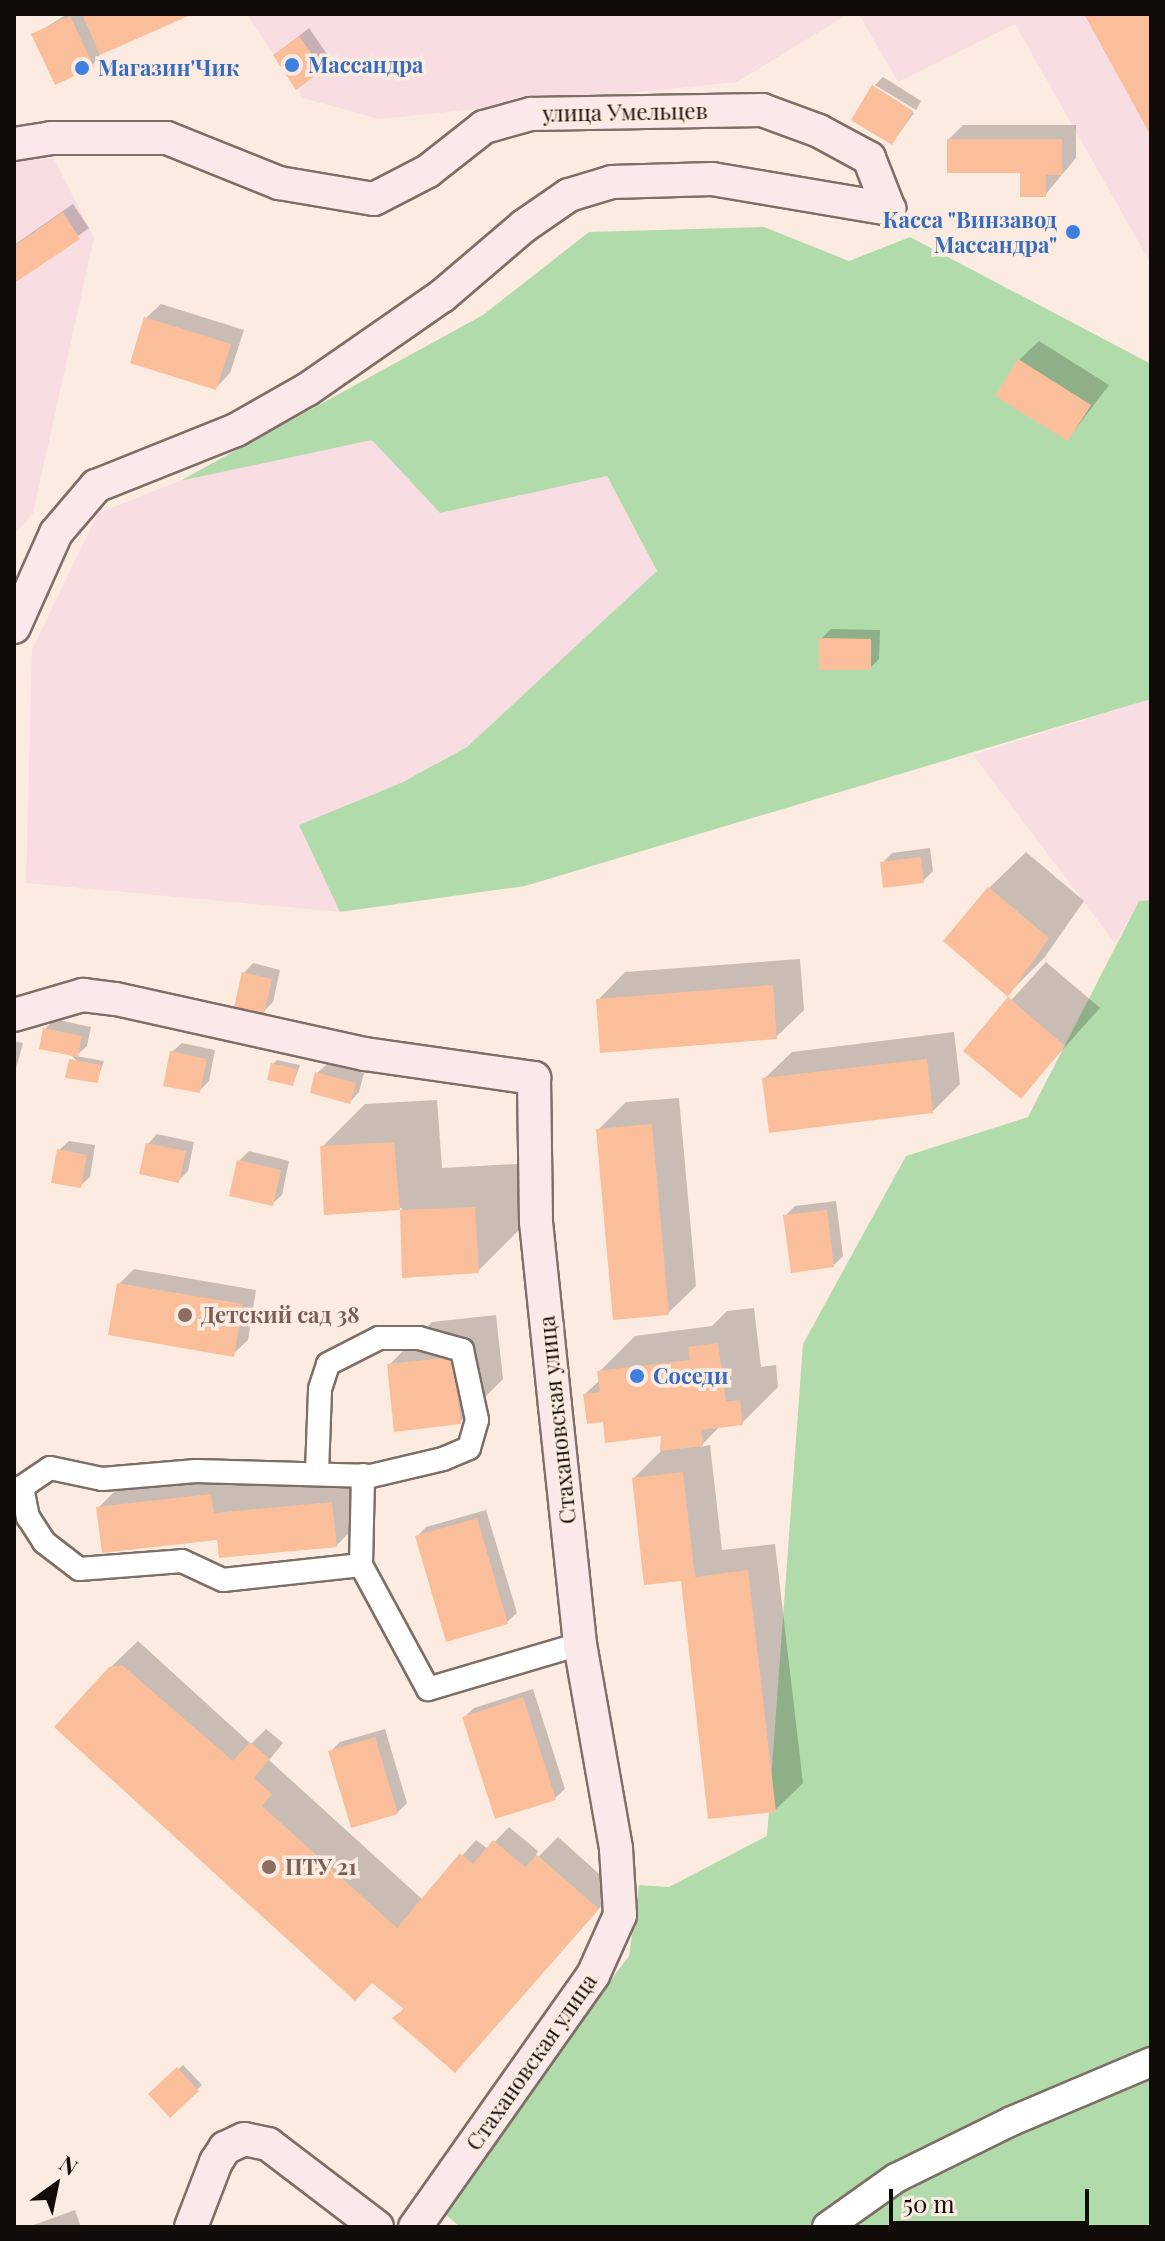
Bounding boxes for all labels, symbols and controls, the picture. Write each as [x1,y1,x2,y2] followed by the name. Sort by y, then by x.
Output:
[308,52,423,78] place label: Массандра
[98,55,240,81] place label: Магазин'Чик
[283,56,301,74] marker: Массандра
[73,59,91,77] marker: Магазин'Чик
[542,97,708,127] street label: улица Умельцев
[882,206,1057,258] place label: Касса "Винзавод Массандра"
[1064,223,1082,241] marker: Касса "Винзавод Массандра"
[201,1302,360,1328] place label: Детский сад 38
[176,1306,194,1324] marker: Детский сад 38
[533,1315,581,1525] street label: Стахановская улица
[653,1363,728,1389] place label: Соседи
[628,1367,646,1385] marker: Соседи
[285,1854,357,1880] place label: ПТУ 21
[260,1858,278,1876] marker: ПТУ 21
[460,1969,602,2155] street label: Стахановская улица
[16,2145,96,2225] north arrow
[54,2148,84,2182] text: N
[893,2173,1093,2223] scale bar
[903,2187,955,2219] text: 50 m

